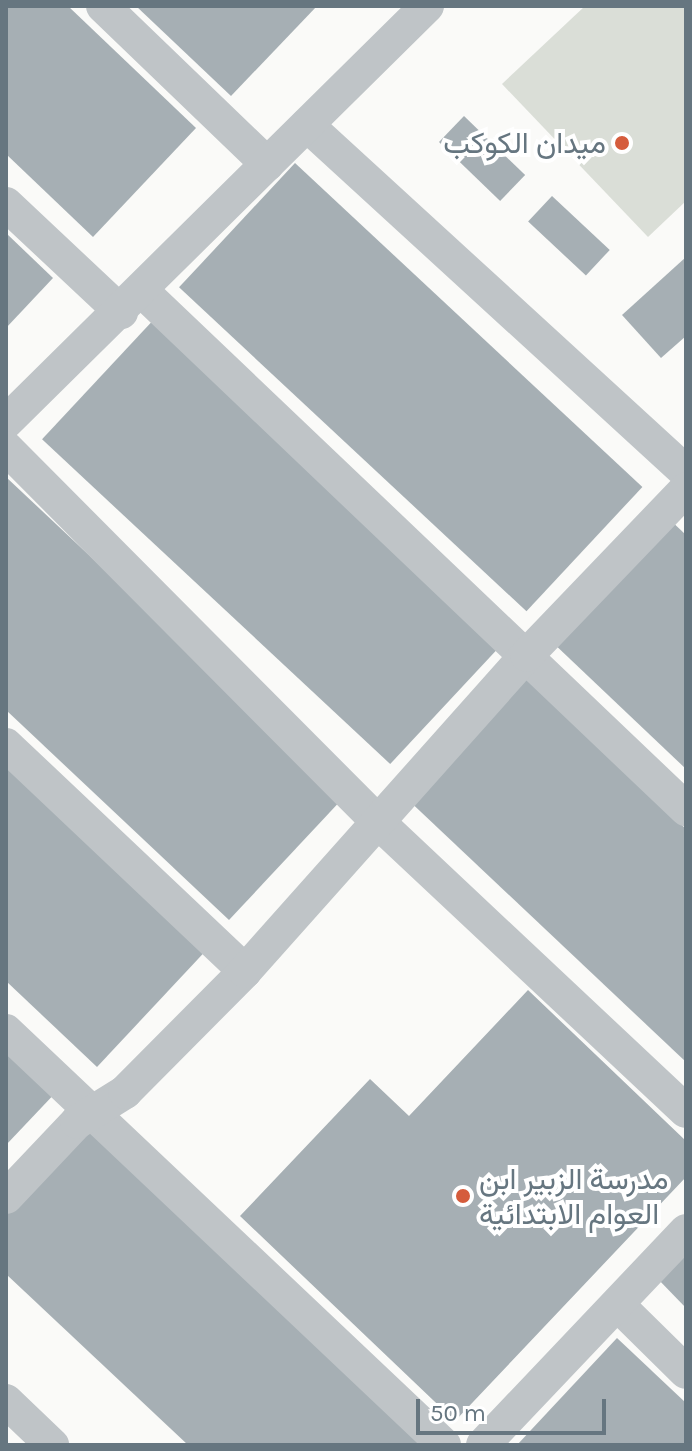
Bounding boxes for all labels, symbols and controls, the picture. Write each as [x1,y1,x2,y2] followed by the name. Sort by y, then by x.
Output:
[443,125,606,161] place label: ميدان الكوكب
[613,134,631,152] marker: ميدان الكوكب
[479,1161,669,1232] place label: مدرسة الزبير ابن العوام الابتدائية
[454,1187,472,1205] marker: مدرسة الزبير ابن العوام الابتدائية
[420,1383,610,1433] scale bar
[430,1399,486,1427] text: 50 m

